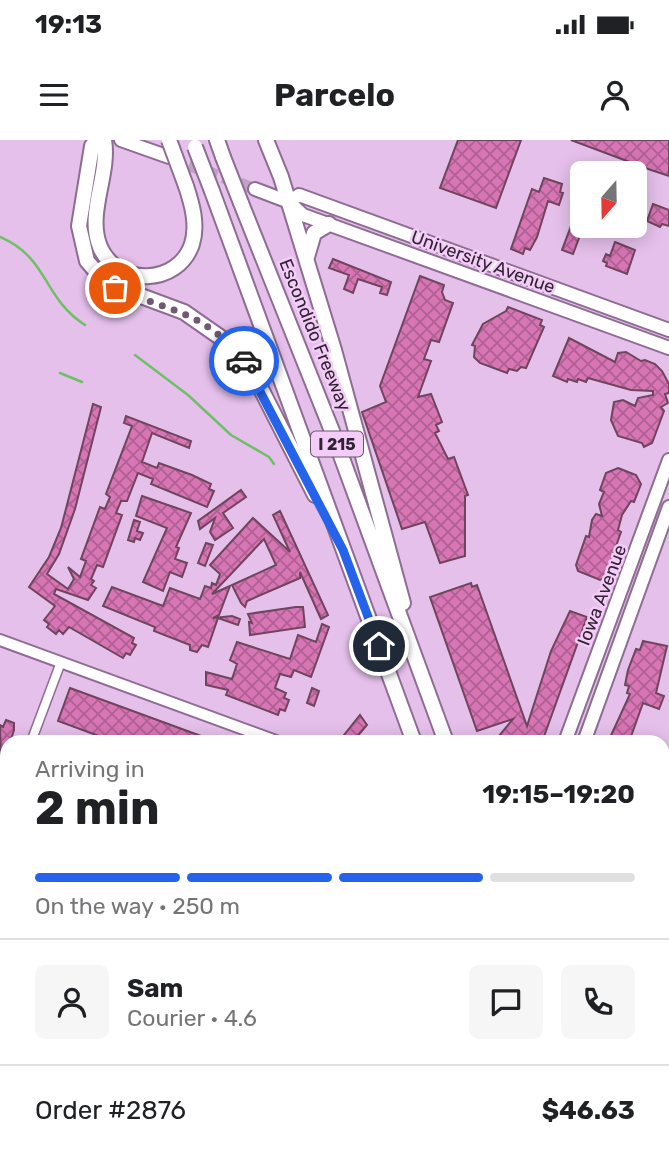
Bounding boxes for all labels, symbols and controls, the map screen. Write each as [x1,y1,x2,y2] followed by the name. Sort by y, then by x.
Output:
[35,9,102,40] text: 19:13
[35,76,73,114] icon: menu
[274,76,395,114] text: Parcelo
[596,76,634,114] icon: person
[570,161,648,238] north arrow
[570,161,647,238] map controls
[408,226,558,298] street label: University Avenue
[274,256,356,414] street label: Escondido Freeway
[85,258,145,318] pin
[96,269,134,307] icon: bag
[209,326,279,396] courier
[225,342,263,380] icon: car
[311,432,363,456] road number: I 215
[573,542,631,648] street label: Iowa Avenue
[349,616,409,676] pin
[360,627,398,665] icon: home
[35,755,145,783] text: Arriving in
[482,779,635,810] text: 19:15–19:20
[35,781,160,836] text: 2 min
[35,892,240,920] text: On the way · 250 m
[35,965,109,1039] button: person
[469,965,543,1039] button: chat
[561,965,635,1039] button: phone
[127,973,183,1004] text: Sam
[127,1004,257,1032] text: Courier · 4.6
[35,1095,186,1126] text: Order #2876
[542,1095,635,1126] text: $46.63

